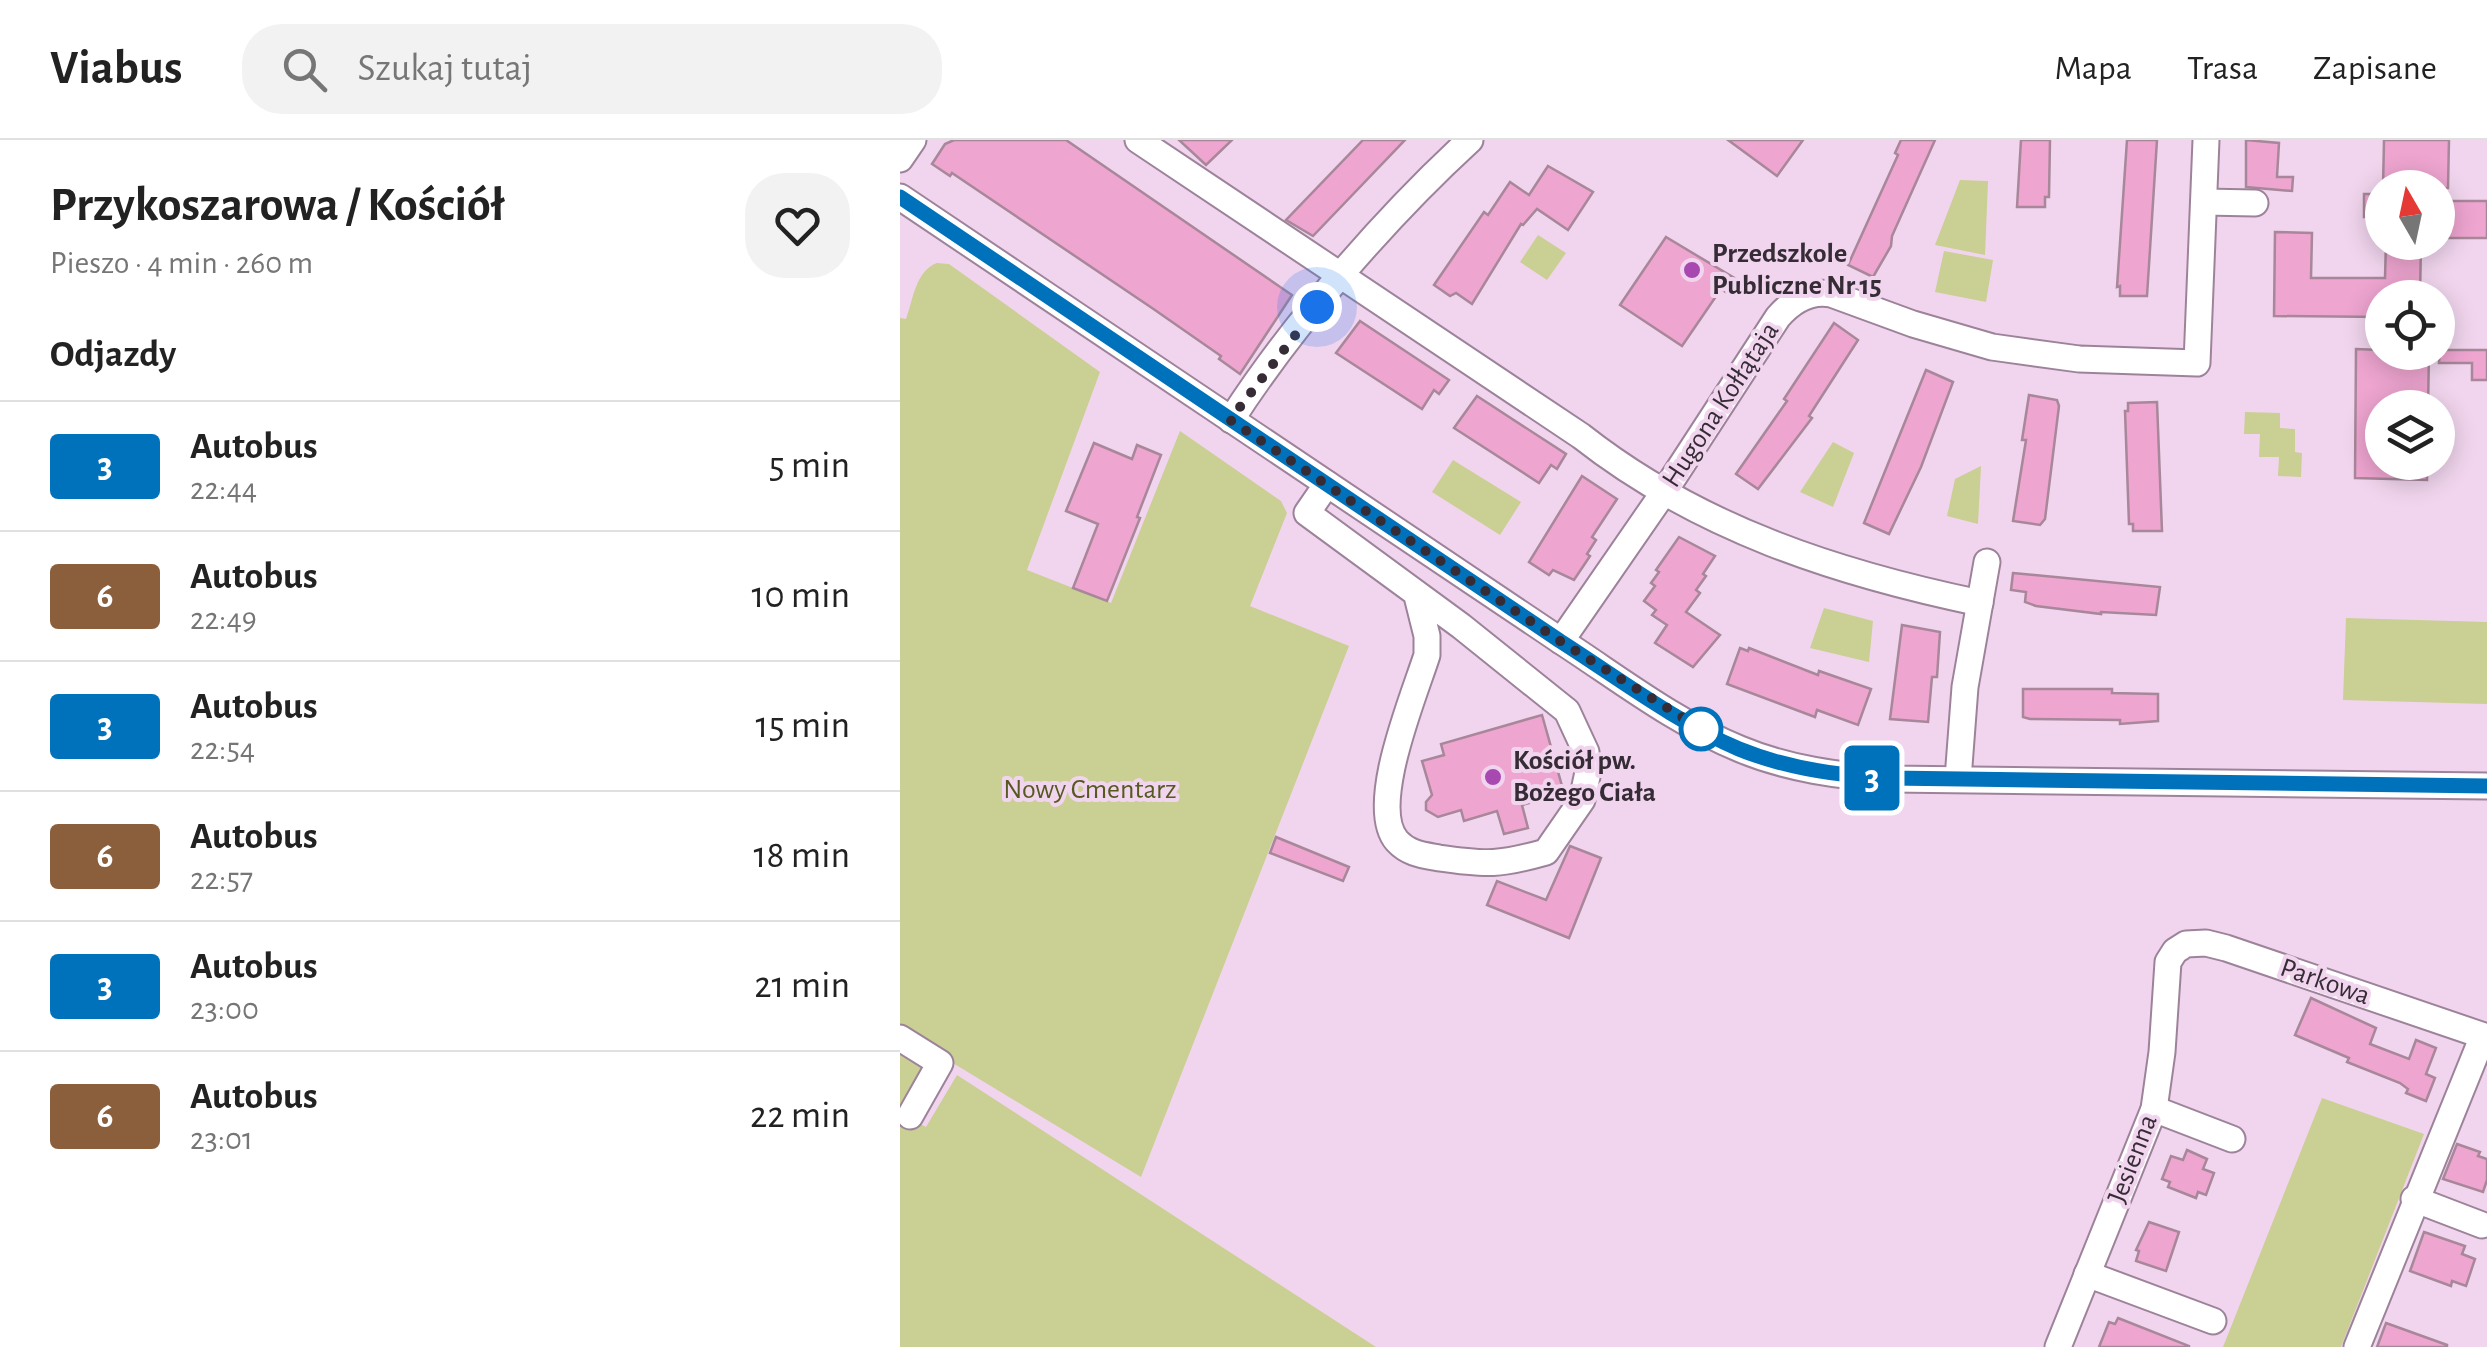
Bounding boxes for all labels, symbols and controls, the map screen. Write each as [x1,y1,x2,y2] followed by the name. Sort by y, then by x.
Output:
[242,24,942,114] search box
[277,42,332,97] icon: search
[50,45,182,93] text: Viabus
[357,50,532,88] text: Szukaj tutaj
[2055,51,2132,86] text: Mapa
[2187,51,2258,86] text: Trasa
[2313,51,2437,86] text: Zapisane
[2365,170,2455,260] north arrow
[2365,170,2455,480] map controls
[745,173,850,278] button: heart
[50,182,505,230] text: Przykoszarowa / Kościół
[1712,240,1882,300] place label: Przedszkole Publiczne Nr 15
[50,247,313,279] text: Pieszo · 4 min · 260 m
[1681,259,1703,281] marker: Przedszkole Publiczne Nr 15
[2365,280,2455,370] button: locate
[1292,282,1342,332] your location
[1657,317,1785,492] street label: Hugona Kołłątaja
[50,336,176,374] text: Odjazdy
[2365,390,2455,480] button: layers
[190,428,318,466] text: Autobus
[769,447,850,485] text: 5 min
[97,449,113,484] text: 3
[190,473,257,505] text: 22:44
[190,558,318,596] text: Autobus
[751,577,850,615] text: 10 min
[97,579,113,614] text: 6
[190,603,257,635] text: 22:49
[190,688,318,726] text: Autobus
[756,707,850,745] text: 15 min
[1680,708,1722,750] unlabelled marker
[97,709,113,744] text: 3
[190,733,255,765] text: 22:54
[1840,746,1904,810] line badge: 3
[1513,747,1656,807] place label: Kościół pw. Bożego Ciała
[1864,761,1880,796] text: 3
[1482,766,1504,788] marker: Kościół pw. Bożego Ciała
[1003,776,1177,804] park label: Nowy Cmentarz
[190,818,318,856] text: Autobus
[753,837,850,875] text: 18 min
[97,839,113,874] text: 6
[190,863,253,895] text: 22:57
[190,948,318,986] text: Autobus
[2277,954,2373,1010] street label: Parkowa
[754,967,850,1005] text: 21 min
[97,969,113,1004] text: 3
[190,993,259,1025] text: 23:00
[190,1078,318,1116] text: Autobus
[750,1097,850,1135] text: 22 min
[97,1099,113,1134] text: 6
[2103,1111,2163,1207] street label: Jesienna
[190,1123,253,1155] text: 23:01

